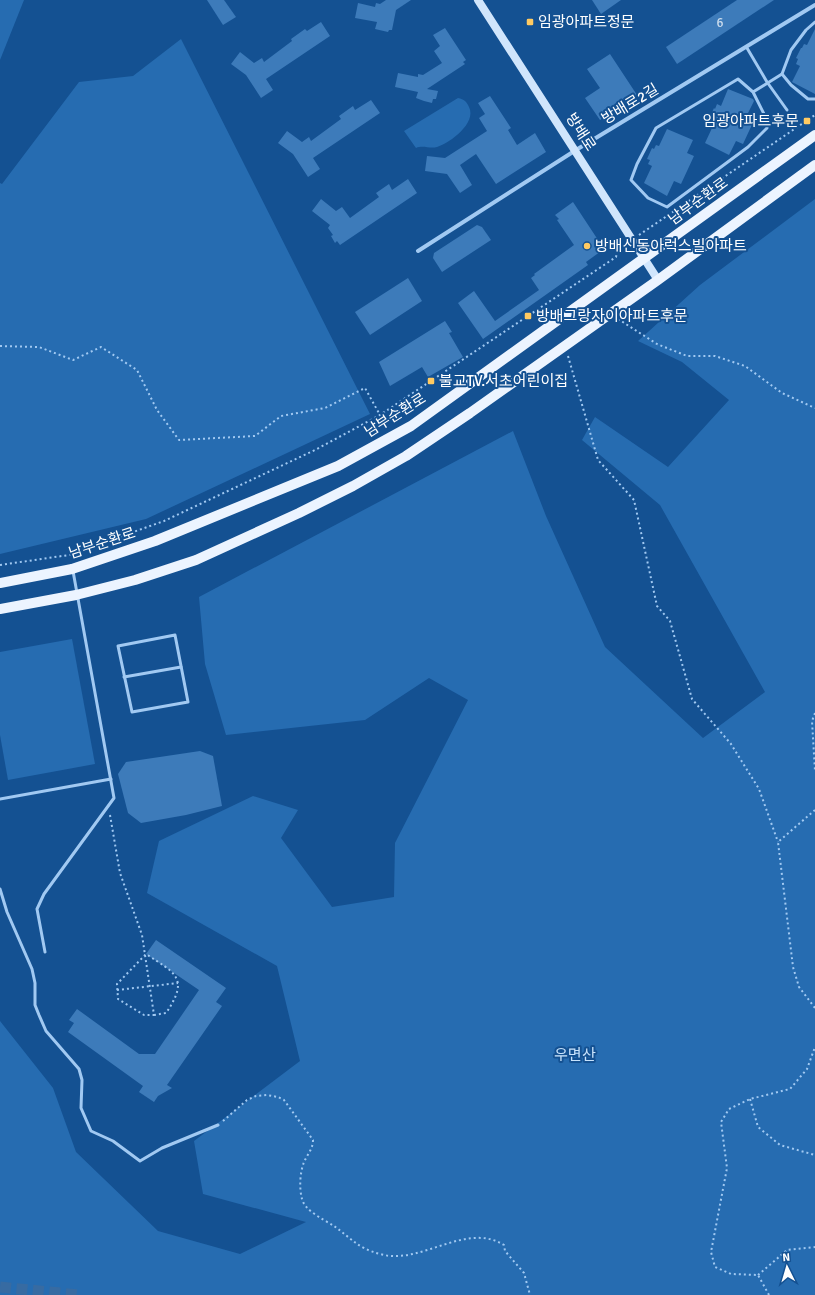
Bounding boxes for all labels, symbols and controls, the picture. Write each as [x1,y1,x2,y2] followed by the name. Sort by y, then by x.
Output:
[538,13,635,31] place label: 임광아파트정문
[716,15,724,31] house number: 6
[525,17,535,27] marker: 임광아파트정문
[598,80,662,128] street label: 방배로2길
[562,110,600,154] street label: 방배로
[702,112,799,130] place label: 임광아파트후문
[802,116,812,126] marker: 임광아파트후문
[665,173,731,229] street label: 남부순환로
[595,237,747,255] place label: 방배신동아럭스빌아파트
[582,241,592,251] marker: 방배신동아럭스빌아파트
[536,307,688,325] place label: 방배그랑자이아파트후문
[523,311,533,321] marker: 방배그랑자이아파트후문
[439,372,568,390] place label: 불교TV.서초어린이집
[426,376,436,386] marker: 불교TV.서초어린이집
[361,389,429,441] street label: 남부순환로
[66,524,138,562] street label: 남부순환로
[554,1046,596,1064] park label: 우면산
[767,1247,807,1287] north arrow
[782,1251,791,1264] text: N

